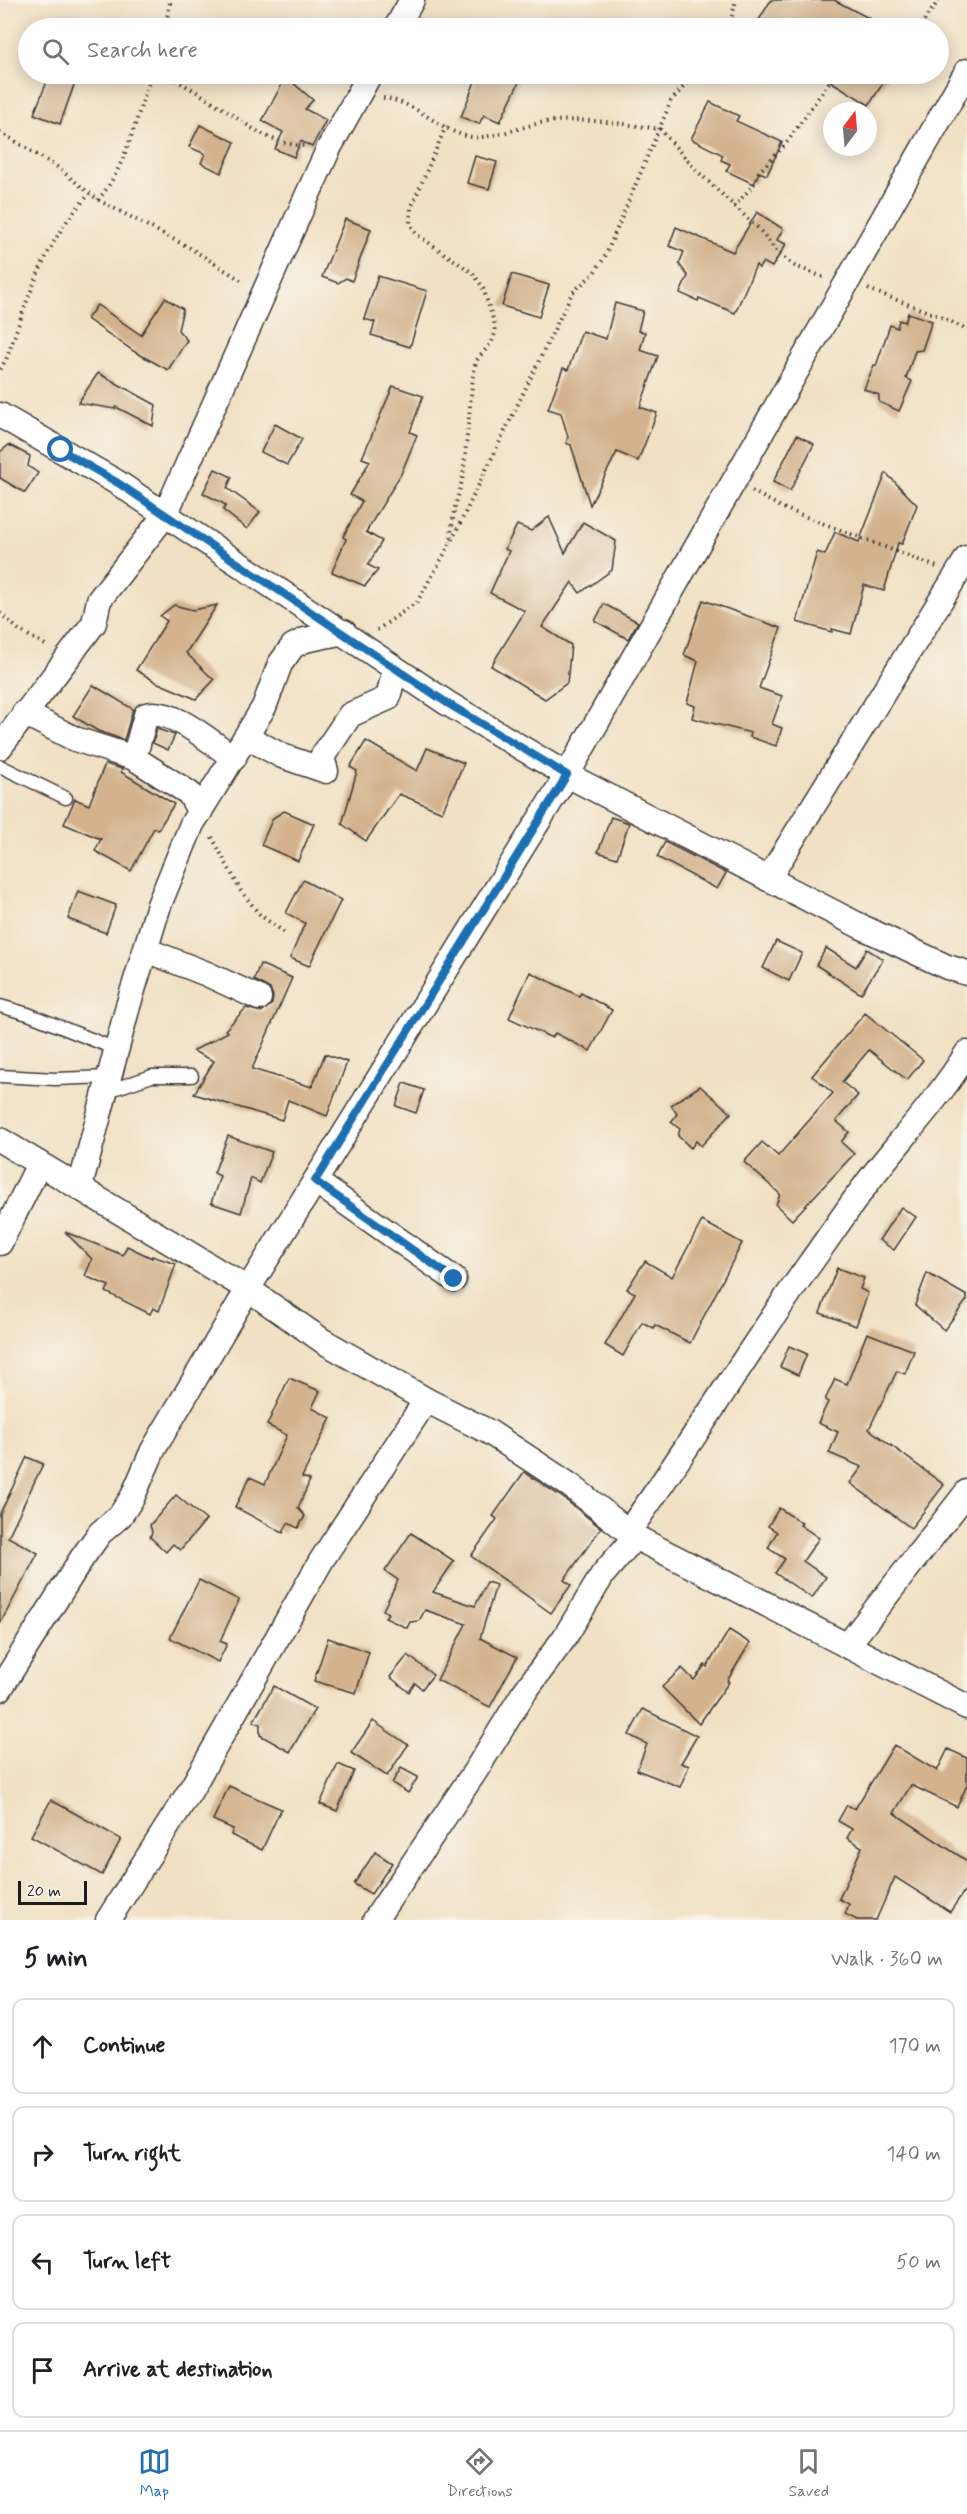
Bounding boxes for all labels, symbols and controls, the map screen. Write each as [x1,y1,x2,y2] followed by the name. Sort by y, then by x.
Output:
[18,18,949,84] search box
[39,35,72,68] icon: search
[87,37,198,65] text: Search here
[823,102,877,156] north arrow
[47,436,73,462] route start
[440,1265,466,1291] route end
[18,1878,87,1906] scale bar
[27,1881,61,1902] text: 20 m
[24,1942,88,1976] text: 5 min
[831,1946,943,1973] text: Walk · 360 m
[26,2030,59,2063] icon: ahead
[83,2032,165,2060] text: Continue
[889,2033,941,2060] text: 170 m
[26,2138,59,2171] icon: right
[83,2140,181,2168] text: Turn right
[887,2141,941,2168] text: 140 m
[26,2246,59,2279] icon: left
[83,2248,171,2276] text: Turn left
[896,2249,941,2276] text: 50 m
[26,2354,59,2387] icon: arrive
[83,2356,273,2384] text: Arrive at destination
[138,2445,171,2502] tab: Map
[447,2445,513,2502] tab: Directions
[789,2445,829,2502] tab: Saved

